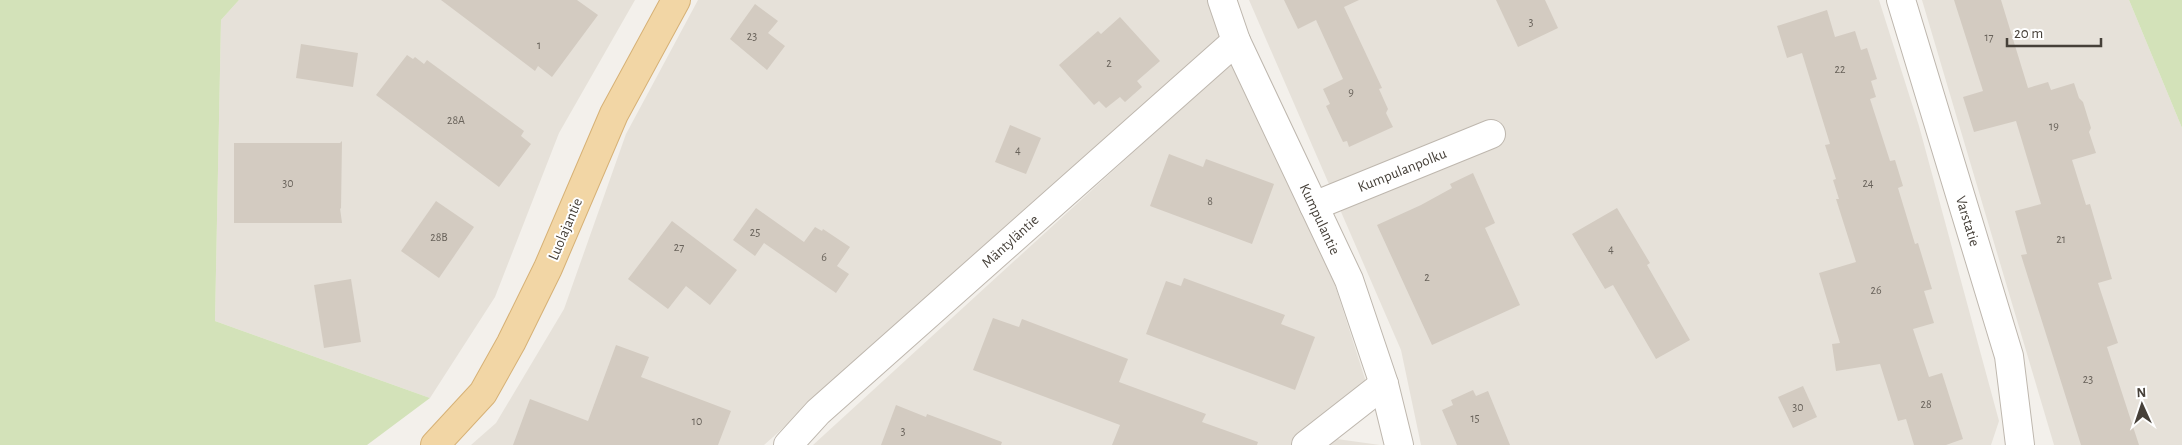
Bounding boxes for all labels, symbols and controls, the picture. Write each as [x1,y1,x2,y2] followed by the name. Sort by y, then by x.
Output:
[2007,15,2101,47] scale bar
[1529,16,1534,28] house number: 3
[2014,26,2043,41] text: 20 m
[747,30,757,42] house number: 23
[1984,31,1994,43] house number: 17
[537,39,541,51] house number: 1
[1106,57,1112,69] house number: 2
[1835,63,1846,75] house number: 22
[1348,86,1354,98] house number: 9
[447,114,465,126] house number: 28A
[2049,120,2059,132] house number: 19
[1015,144,1021,156] house number: 4
[1356,146,1449,195] street label: Kumpulanpolku
[282,177,294,189] house number: 30
[1862,177,1874,189] house number: 24
[1297,181,1343,257] street label: Kumpulantie
[1953,194,1982,248] street label: Varstatie
[1207,195,1213,207] house number: 8
[546,196,585,262] street label: Luolajantie
[979,212,1042,271] street label: Mäntyläntie
[750,226,760,238] house number: 25
[430,231,448,243] house number: 28B
[2056,233,2066,245] house number: 21
[674,241,684,253] house number: 27
[1608,243,1614,255] house number: 4
[821,251,827,263] house number: 6
[1424,271,1430,283] house number: 2
[1870,284,1882,296] house number: 26
[2083,373,2093,385] house number: 23
[2117,380,2167,430] north arrow
[2136,386,2147,400] text: N
[1920,398,1932,410] house number: 28
[1792,401,1804,413] house number: 30
[1470,412,1480,424] house number: 15
[692,415,702,427] house number: 10
[901,425,906,437] house number: 3

